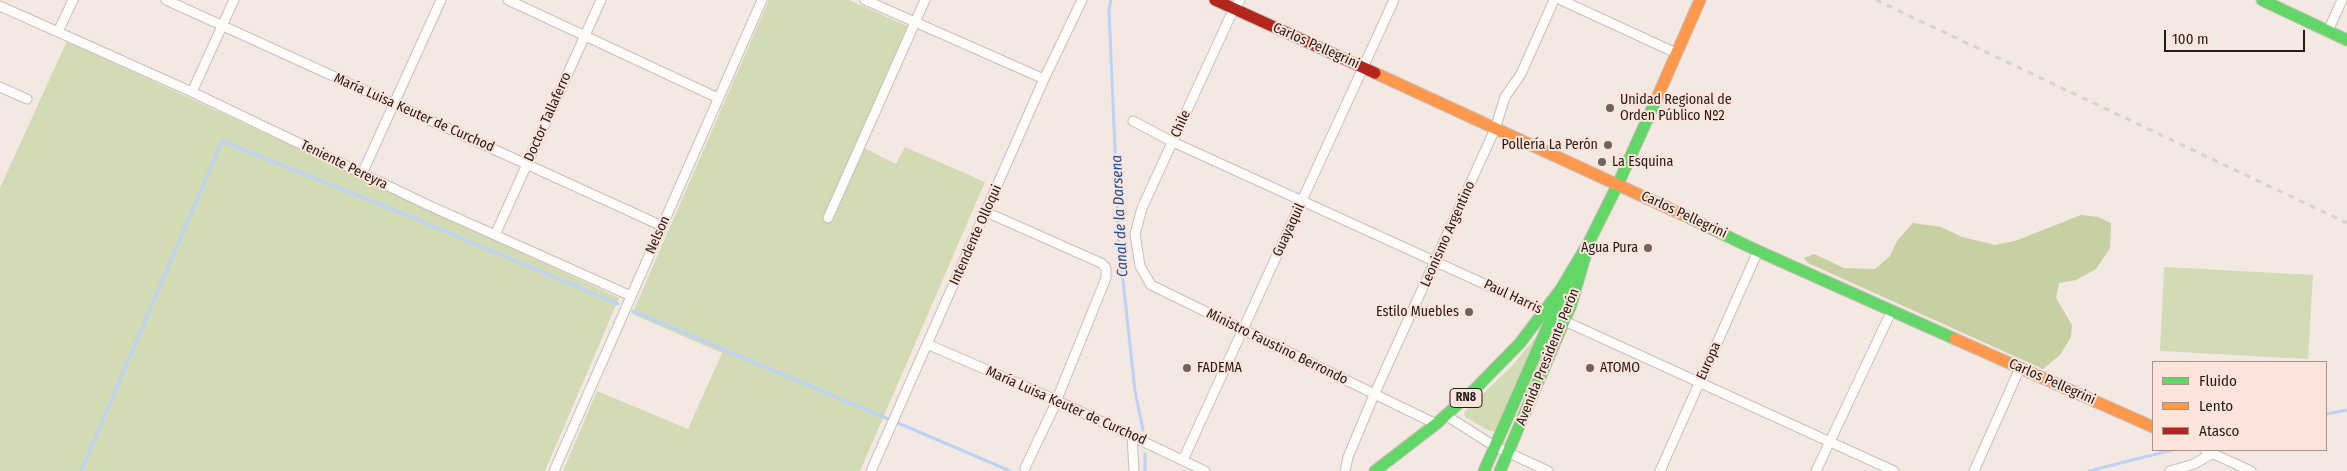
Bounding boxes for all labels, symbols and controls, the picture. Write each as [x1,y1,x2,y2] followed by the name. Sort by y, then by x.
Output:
[1270,19,1362,73] street label: Carlos Pellegrini
[2167,20,2308,52] scale bar
[2172,30,2209,48] text: 100 m
[331,70,497,156] street label: María Luisa Keuter de Curchod
[521,70,575,164] street label: Doctor Tallaferro
[1620,92,1732,124] place label: Unidad Regional de Orden Público Nº2
[1604,102,1616,114] marker: Unidad Regional de Orden Público Nº2
[1168,108,1194,140] street label: Chile
[298,137,390,193] street label: Teniente Pereyra
[1502,137,1598,153] place label: Pollería La Perón
[1602,139,1614,151] marker: Pollería La Perón
[1108,154,1132,278] water label: Canal de la Darsena
[1612,154,1673,170] place label: La Esquina
[1596,156,1608,168] marker: La Esquina
[1417,178,1479,290] street label: Leonismo Argentino
[946,182,1006,288] street label: Intendente Olloqui
[1638,188,1730,242] street label: Carlos Pellegrini
[1269,201,1309,259] street label: Guayaquil
[642,213,674,257] street label: Nelson
[1581,240,1638,256] place label: Agua Pura
[1642,242,1654,254] marker: Agua Pura
[1481,276,1545,318] street label: Paul Harris
[1513,286,1583,428] street label: Avenida Presidente Perón
[1376,304,1459,320] place label: Estilo Muebles
[1204,305,1350,389] street label: Ministro Faustino Berrondo
[1463,306,1475,318] marker: Estilo Muebles
[1693,339,1725,383] street label: Europa
[2006,355,2098,409] street label: Carlos Pellegrini
[1197,360,1242,376] place label: FADEMA
[1600,360,1640,376] place label: ATOMO
[2152,361,2327,451] legend
[1181,362,1193,374] marker: FADEMA
[1584,362,1596,374] marker: ATOMO
[983,363,1149,449] street label: María Luisa Keuter de Curchod
[2199,372,2237,390] text: Fluido
[1450,388,1482,408] road number: RN8
[2199,397,2233,415] text: Lento
[2199,422,2239,440] text: Atasco

